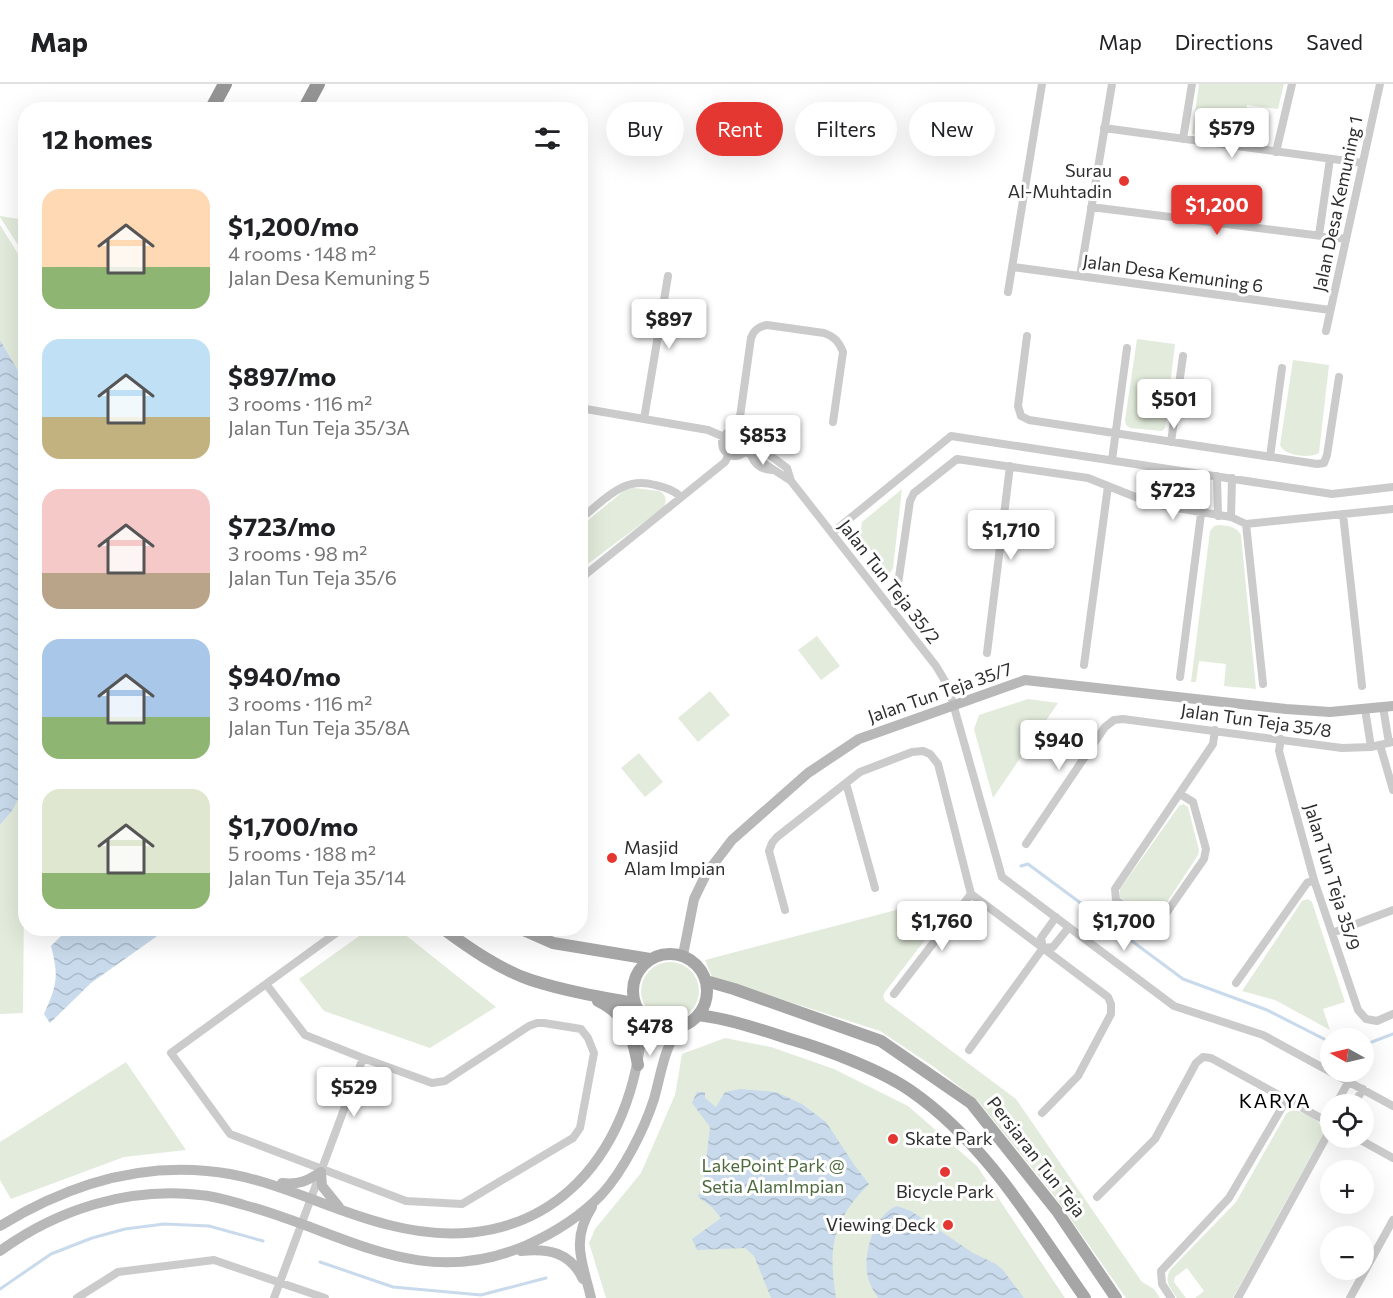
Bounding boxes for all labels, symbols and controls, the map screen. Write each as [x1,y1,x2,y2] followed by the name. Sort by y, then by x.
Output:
[30,24,88,58] text: Map
[1099,29,1142,54] text: Map
[1175,29,1273,54] text: Directions
[1306,29,1363,54] text: Saved
[606,102,684,156] chip: Buy
[696,102,783,156] chip: Rent
[795,102,897,156] chip: Filters
[909,102,995,156] chip: New
[1196,108,1268,159] pin: $579
[1308,114,1366,294] street label: Jalan Desa Kemuning 1
[1209,115,1255,139] text: $579
[531,122,564,155] icon: filters
[42,123,153,154] text: 12 homes
[1008,159,1112,202] place label: Surau Al-Muhtadin
[1117,174,1131,188] marker: Surau Al-Muhtadin
[1168,185,1266,236] pin: $1,200
[1185,192,1249,216] text: $1,200
[228,210,359,241] text: $1,200/mo
[90,213,162,285] icon: home
[228,241,376,265] text: 4 rooms · 148 m²
[1081,249,1265,297] street label: Jalan Desa Kemuning 6
[228,265,430,289] text: Jalan Desa Kemuning 5
[633,299,705,350] pin: $897
[645,306,693,330] text: $897
[228,360,336,391] text: $897/mo
[90,363,162,435] icon: home
[1138,379,1210,430] pin: $501
[1151,386,1197,410] text: $501
[228,391,372,415] text: 3 rooms · 116 m²
[228,415,410,439] text: Jalan Tun Teja 35/3A
[727,415,799,466] pin: $853
[739,422,787,446] text: $853
[1137,470,1209,521] pin: $723
[1150,477,1196,501] text: $723
[228,510,336,541] text: $723/mo
[962,510,1060,561] pin: $1,710
[90,513,162,585] icon: home
[834,515,945,648] street label: Jalan Tun Teja 35/2
[982,517,1040,541] text: $1,710
[228,541,367,565] text: 3 rooms · 98 m²
[228,565,397,589] text: Jalan Tun Teja 35/6
[865,657,1015,727] street label: Jalan Tun Teja 35/7
[228,660,341,691] text: $940/mo
[90,663,162,735] icon: home
[228,691,372,715] text: 3 rooms · 116 m²
[1179,699,1333,741] street label: Jalan Tun Teja 35/8
[228,715,410,739] text: Jalan Tun Teja 35/8A
[1023,720,1095,771] pin: $940
[1034,727,1084,751] text: $940
[1300,801,1366,953] street label: Jalan Tun Teja 35/9
[228,810,358,841] text: $1,700/mo
[90,813,162,885] icon: home
[624,836,725,879] place label: Masjid Alam Impian
[228,841,376,865] text: 5 rooms · 188 m²
[605,851,619,865] marker: Masjid Alam Impian
[228,865,406,889] text: Jalan Tun Teja 35/14
[893,901,991,952] pin: $1,760
[1075,901,1173,952] pin: $1,700
[911,908,973,932] text: $1,760
[1093,908,1155,932] text: $1,700
[614,1006,686,1057] pin: $478
[627,1013,673,1037] text: $478
[1320,1028,1374,1082] north arrow
[1320,1028,1374,1280] map controls
[318,1067,390,1118] pin: $529
[331,1074,377,1098] text: $529
[1239,1088,1311,1112] district label: KARYA
[983,1092,1091,1221] street label: Persiaran Tun Teja
[1320,1094,1374,1148] button: locate
[905,1127,993,1149] place label: Skate Park
[886,1132,900,1146] marker: Skate Park
[701,1154,845,1197] park label: LakePoint Park @ Setia AlamImpian
[1320,1160,1374,1214] button: +
[938,1165,952,1179] marker: Bicycle Park
[896,1180,994,1202] place label: Bicycle Park
[826,1213,936,1235] place label: Viewing Deck
[941,1218,955,1232] marker: Viewing Deck
[1320,1226,1374,1280] button: −

